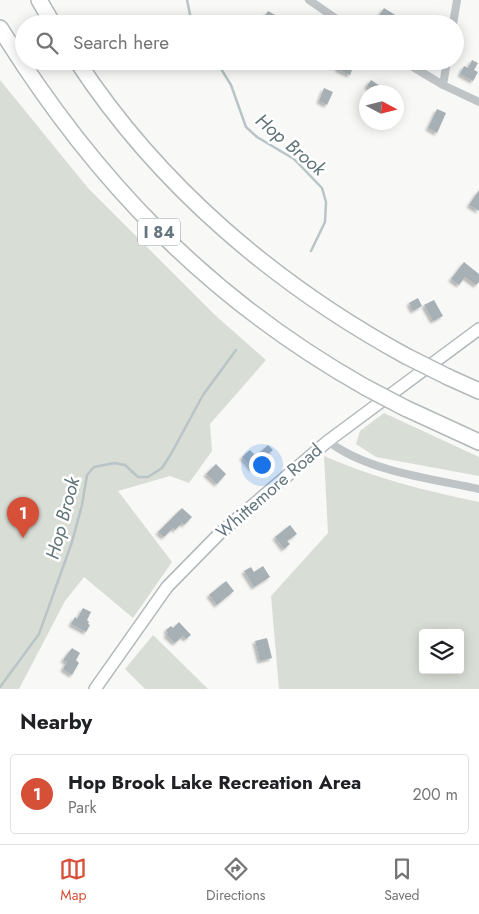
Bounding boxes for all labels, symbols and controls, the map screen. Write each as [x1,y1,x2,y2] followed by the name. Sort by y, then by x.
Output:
[15,15,464,70] search box
[33,29,61,57] icon: search
[73,29,169,56] text: Search here
[359,85,404,130] north arrow
[250,107,332,182] water label: Hop Brook
[138,218,180,246] road number: I 84
[210,438,328,544] street label: Whittemore Road
[249,452,275,478] your location
[39,473,87,562] water label: Hop Brook
[7,497,39,538] pin: 1
[419,629,464,674] map controls
[419,629,464,674] button: layers
[20,707,92,737] text: Nearby
[68,769,361,796] text: Hop Brook Lake Recreation Area
[33,783,41,806] text: 1
[412,783,458,806] text: 200 m
[68,796,97,819] text: Park
[59,855,87,905] tab: Map
[206,855,265,905] tab: Directions
[384,855,420,905] tab: Saved

